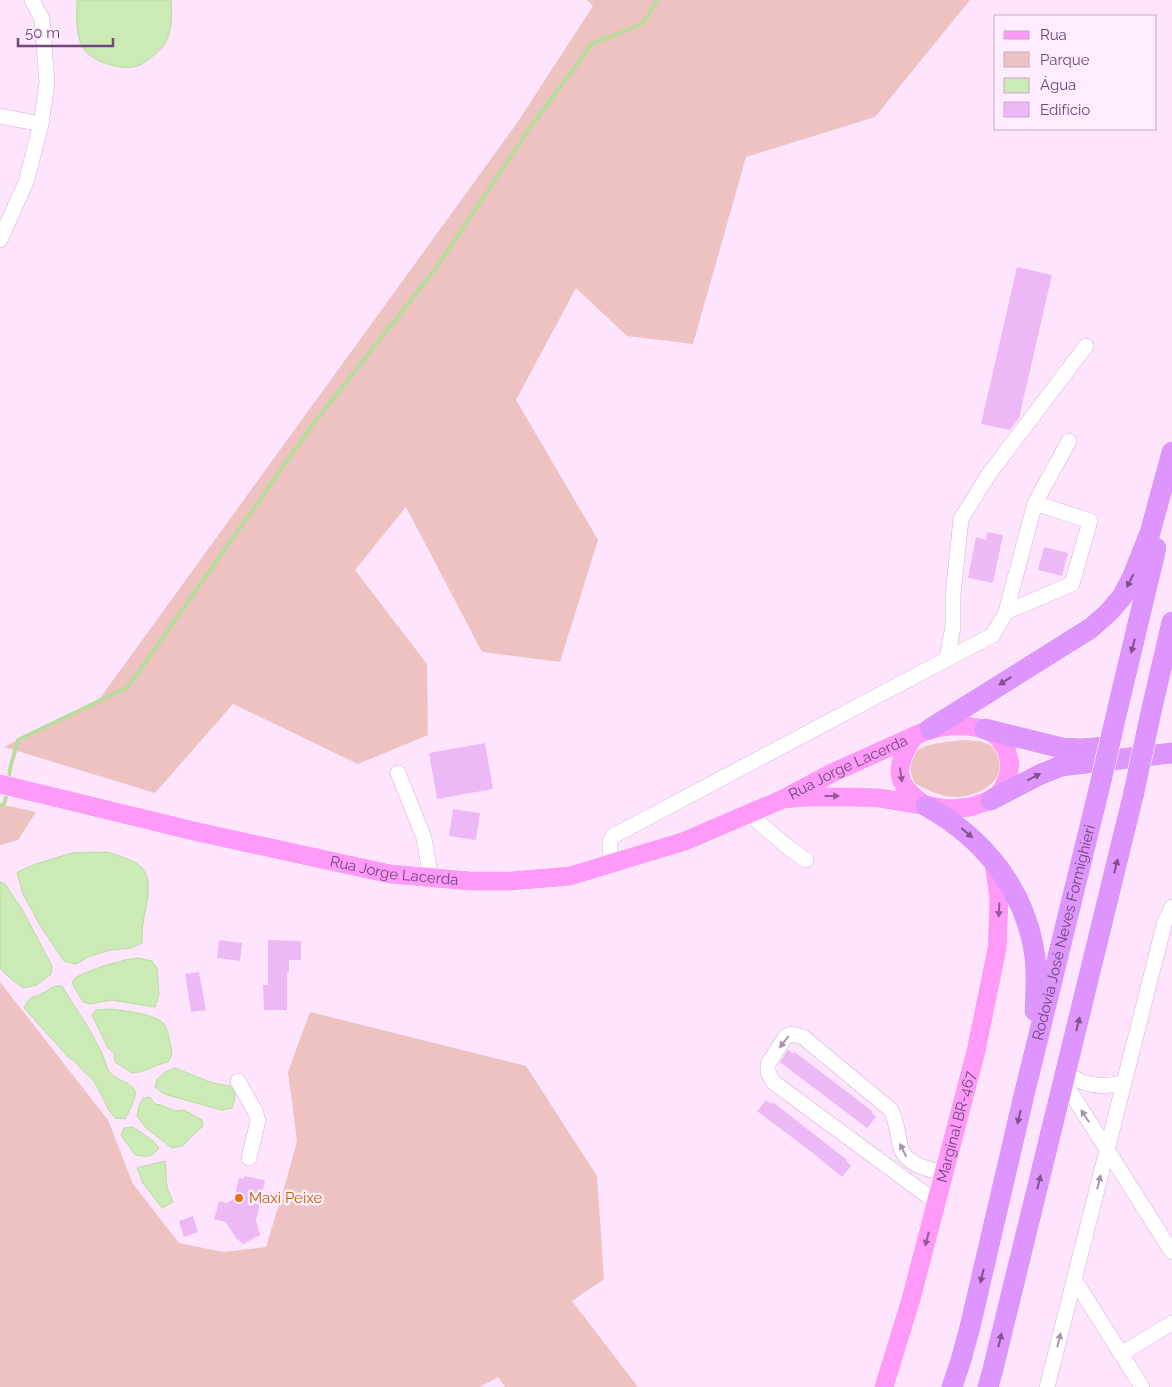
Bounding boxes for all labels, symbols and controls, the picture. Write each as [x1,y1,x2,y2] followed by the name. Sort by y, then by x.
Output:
[18,15,112,47] scale bar
[994,15,1157,130] legend
[25,24,60,42] text: 50 m
[1040,26,1067,44] text: Rua
[1040,51,1090,69] text: Parque
[1040,76,1076,94] text: Água
[1040,101,1090,119] text: Edifício
[1126,574,1134,588] one-way arrow
[1129,639,1137,654] one-way arrow
[999,676,1012,686] one-way arrow
[785,731,910,803] street label: Rua Jorge Lacerda
[897,767,905,783] one-way arrow
[1027,773,1041,781] one-way arrow
[824,792,840,800] one-way arrow
[1029,823,1099,1042] street label: Rodovia José Neves Formighieri
[960,827,972,839] one-way arrow
[328,852,459,889] street label: Rua Jorge Lacerda
[1112,859,1120,874] one-way arrow
[995,902,1003,918] one-way arrow
[1074,1017,1082,1032] one-way arrow
[778,1035,789,1048] one-way arrow
[933,1069,979,1185] street label: Marginal BR-467
[1080,1109,1090,1123] one-way arrow
[1015,1110,1023,1125] one-way arrow
[899,1143,907,1157] one-way arrow
[1035,1175,1043,1190] one-way arrow
[1095,1175,1103,1190] one-way arrow
[249,1189,322,1207] place label: Maxi Peixe
[233,1192,245,1204] marker: Maxi Peixe
[923,1232,931,1247] one-way arrow
[978,1268,986,1283] one-way arrow
[996,1332,1004,1347] one-way arrow
[1055,1332,1063,1347] one-way arrow

